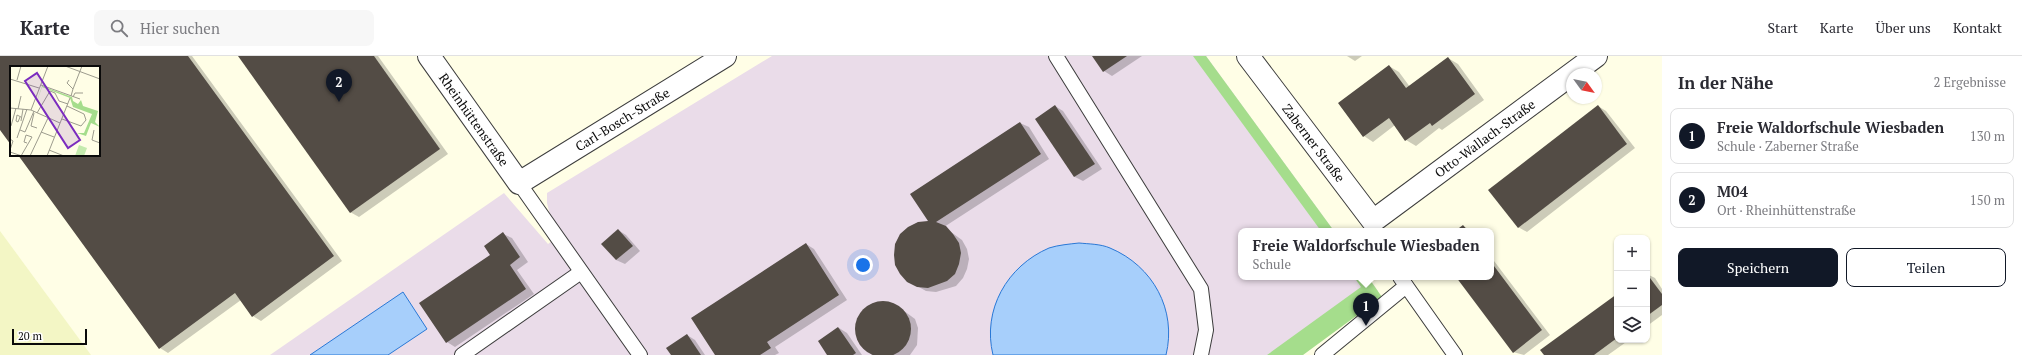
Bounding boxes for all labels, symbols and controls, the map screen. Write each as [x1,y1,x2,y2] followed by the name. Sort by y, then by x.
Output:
[94,10,374,46] search box
[20,15,70,40] text: Karte
[108,17,130,39] icon: search
[140,18,220,38] text: Hier suchen
[1768,18,1798,37] text: Start
[1820,18,1854,37] text: Karte
[1876,18,1931,37] text: Über uns
[1953,18,2002,37] text: Kontakt
[10,66,100,156] inset map
[1566,68,1602,104] north arrow
[326,69,352,102] pin: 2
[435,70,513,170] street label: Rheinhüttenstraße
[1678,71,1773,94] text: In der Nähe
[1933,73,2006,91] text: 2 Ergebnisse
[572,83,673,155] street label: Carl-Bosch-Straße
[1431,95,1539,182] street label: Otto-Wallach-Straße
[1278,100,1349,186] street label: Zaberner Straße
[1717,117,1944,137] text: Freie Waldorfschule Wiesbaden
[1688,127,1696,145] text: 1
[1970,127,2005,145] text: 130 m
[1717,137,1859,155] text: Schule · Zaberner Straße
[1717,181,1748,201] text: M04
[1688,191,1696,209] text: 2
[1970,191,2005,209] text: 150 m
[1717,201,1856,219] text: Ort · Rheinhüttenstraße
[1238,228,1494,280] popup
[1252,235,1480,255] text: Freie Waldorfschule Wiesbaden
[1614,235,1650,343] map controls
[1614,235,1650,271] button: +
[1678,248,1838,287] button: Speichern
[1846,248,2006,287] button: Teilen
[853,255,873,275] your location
[1252,255,1291,273] text: Schule
[1614,271,1650,307] button: −
[1353,293,1379,326] pin: 1
[1614,307,1650,343] button: layers
[12,327,87,346] scale bar
[18,329,42,343] text: 20 m

